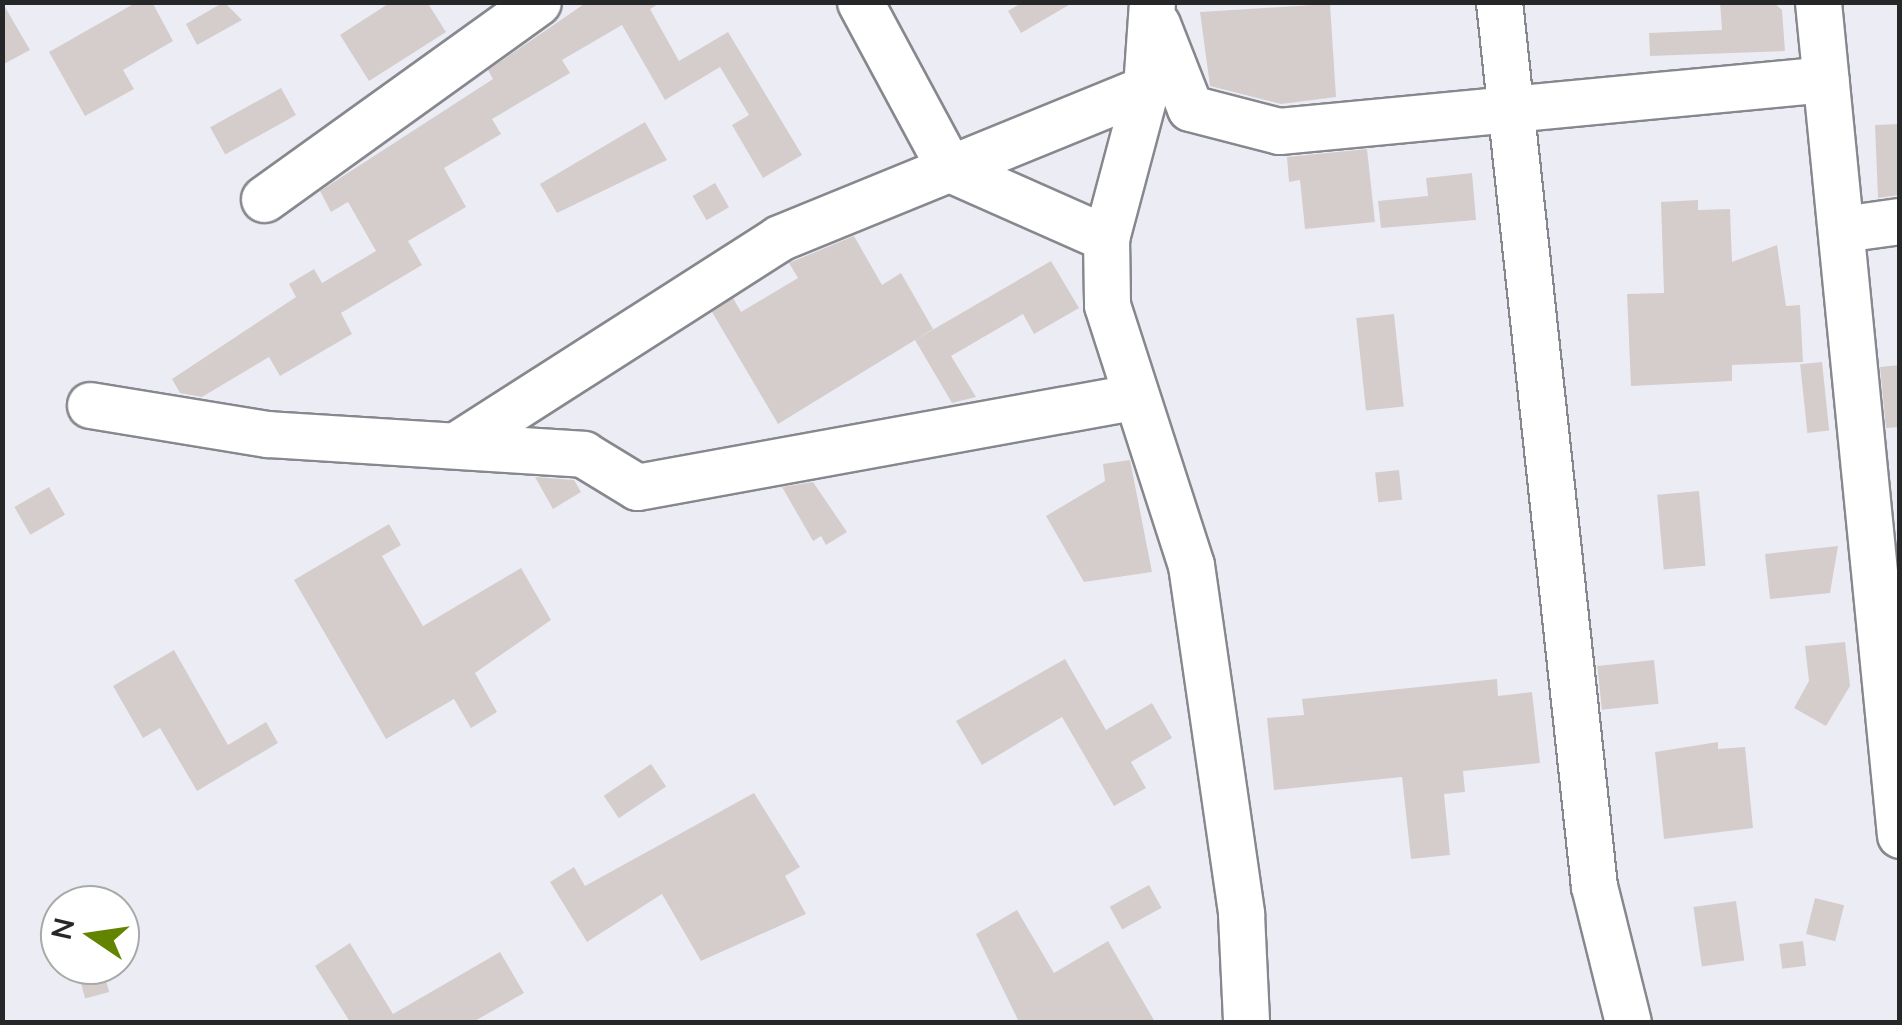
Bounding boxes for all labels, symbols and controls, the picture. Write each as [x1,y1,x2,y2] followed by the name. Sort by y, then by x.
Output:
[40,885,140,985] north arrow
[43,914,82,943] text: N

